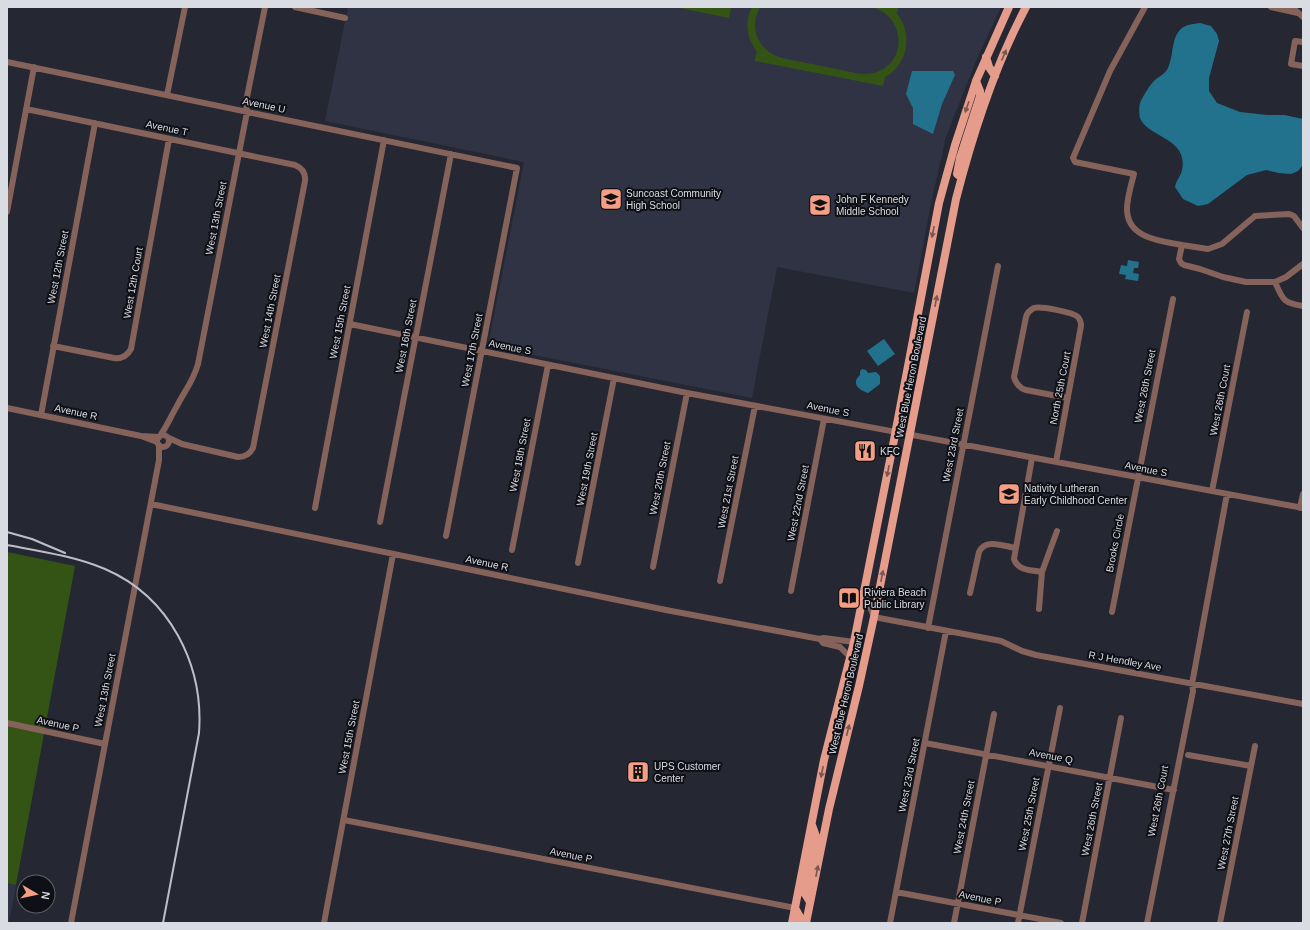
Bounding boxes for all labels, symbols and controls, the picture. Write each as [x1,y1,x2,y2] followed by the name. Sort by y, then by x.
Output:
[1001,49,1007,60] one-way arrow
[241,95,287,115] street label: Avenue U
[964,101,970,113] one-way arrow
[145,118,189,138] street label: Avenue T
[204,180,229,256] street label: West 13th Street
[598,186,624,212] school or university icon: Suncoast Community High School
[626,188,721,211] place label: Suncoast Community High School
[807,192,833,218] school or university icon: John F Kennedy Middle School
[836,194,909,217] place label: John F Kennedy Middle School
[930,226,936,238] one-way arrow
[46,229,71,305] street label: West 12th Street
[121,246,145,319] street label: West 12th Court
[258,273,283,349] street label: West 14th Street
[328,284,353,360] street label: West 15th Street
[933,294,939,307] one-way arrow
[394,298,419,374] street label: West 16th Street
[460,312,485,388] street label: West 17th Street
[894,315,928,439] street label: West Blue Heron Boulevard
[488,337,533,357] street label: Avenue S
[1133,348,1158,424] street label: West 26th Street
[1048,350,1072,425] street label: North 25th Court
[1208,363,1232,436] street label: West 26th Court
[806,399,851,419] street label: Avenue S
[53,402,99,422] street label: Avenue R
[940,407,966,483] street label: West 23rd Street
[508,417,533,493] street label: West 18th Street
[575,431,600,507] street label: West 19th Street
[852,438,878,464] restaurant icon: KFC
[648,440,673,516] street label: West 20th Street
[880,446,900,457] place label: KFC
[716,455,740,529] street label: West 21st Street
[1124,459,1169,479] street label: Avenue S
[785,464,811,542] street label: West 22nd Street
[885,464,891,477] one-way arrow
[996,481,1022,507] school or university icon: Nativity Lutheran Early Childhood Center
[1024,483,1128,506] place label: Nativity Lutheran Early Childhood Center
[1104,512,1126,573] street label: Brooks Circle
[464,553,510,573] street label: Avenue R
[879,570,885,582] one-way arrow
[836,585,862,611] library icon: Riviera Beach Public Library
[864,587,926,610] place label: Riviera Beach Public Library
[827,633,865,755] street label: West Blue Heron Boulevard
[1088,649,1163,673] street label: R J Hendley Ave
[93,652,118,728] street label: West 13th Street
[337,699,362,775] street label: West 15th Street
[36,714,81,734] street label: Avenue P
[845,724,851,737] one-way arrow
[896,737,922,813] street label: West 23rd Street
[1028,746,1074,766] street label: Avenue Q
[625,759,651,785] building icon: UPS Customer Center
[654,761,721,784] place label: UPS Customer Center
[1146,764,1170,837] street label: West 26th Court
[818,766,824,779] one-way arrow
[1017,776,1042,852] street label: West 25th Street
[952,779,977,855] street label: West 24th Street
[1080,781,1105,857] street label: West 26th Street
[1216,795,1241,871] street label: West 27th Street
[549,845,594,865] street label: Avenue P
[814,865,820,877] one-way arrow
[16,874,56,914] north arrow
[958,888,1003,908] street label: Avenue P
[39,891,52,900] text: N

